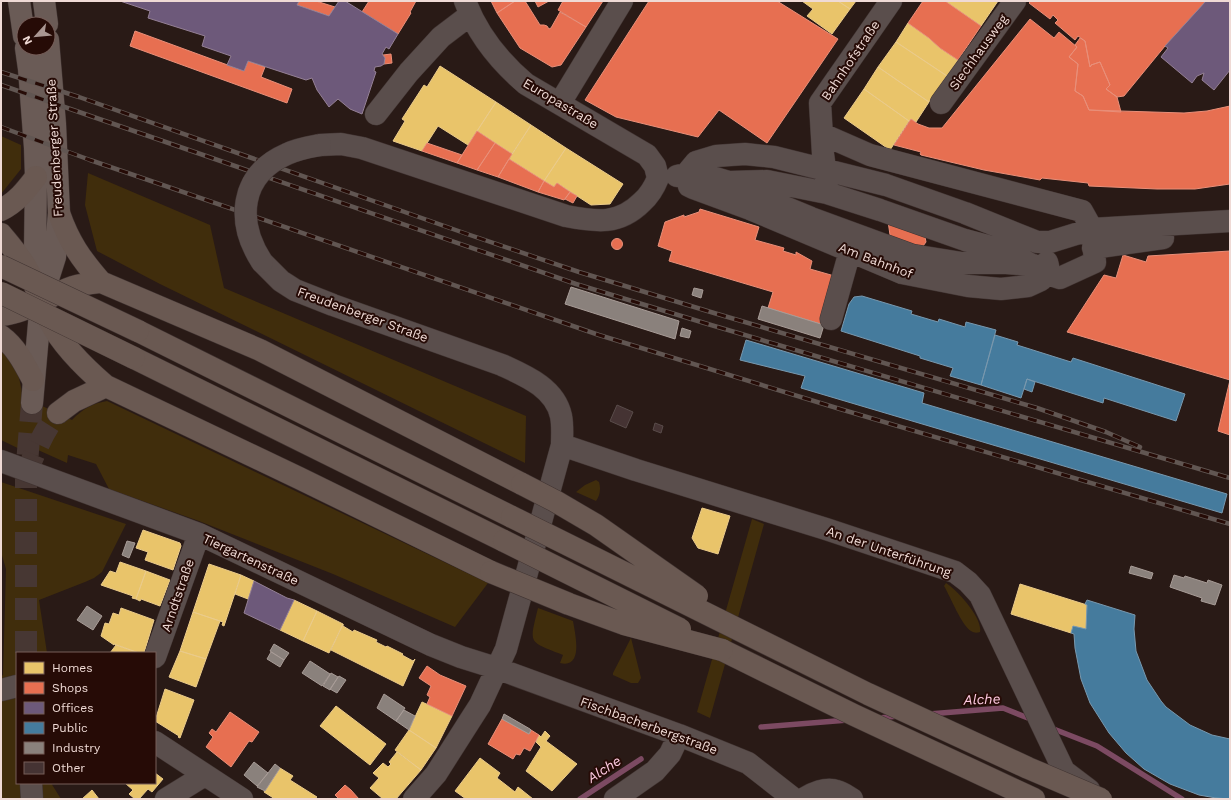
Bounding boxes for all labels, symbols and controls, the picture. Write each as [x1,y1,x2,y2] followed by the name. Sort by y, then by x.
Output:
[946,12,1011,93] street label: Siechhausweg
[16,16,56,56] north arrow
[818,17,883,103] street label: Bahnhofstraße
[20,34,35,47] text: N
[521,75,601,132] street label: Europastraße
[43,79,66,217] street label: Freudenberger Straße
[837,239,915,281] street label: Am Bahnhof
[295,284,430,345] street label: Freudenberger Straße
[824,523,953,580] street label: An der Unterführung
[200,531,301,588] street label: Tiergartenstraße
[158,557,197,633] street label: Arndtstraße
[16,652,156,784] legend
[52,661,93,675] text: Homes
[52,681,88,695] text: Shops
[962,690,1001,708] water label: Alche
[578,694,720,757] street label: Fischbacherbergstraße
[52,701,94,715] text: Offices
[52,721,88,735] text: Public
[52,741,101,755] text: Industry
[583,752,624,786] water label: Alche
[52,761,85,775] text: Other

